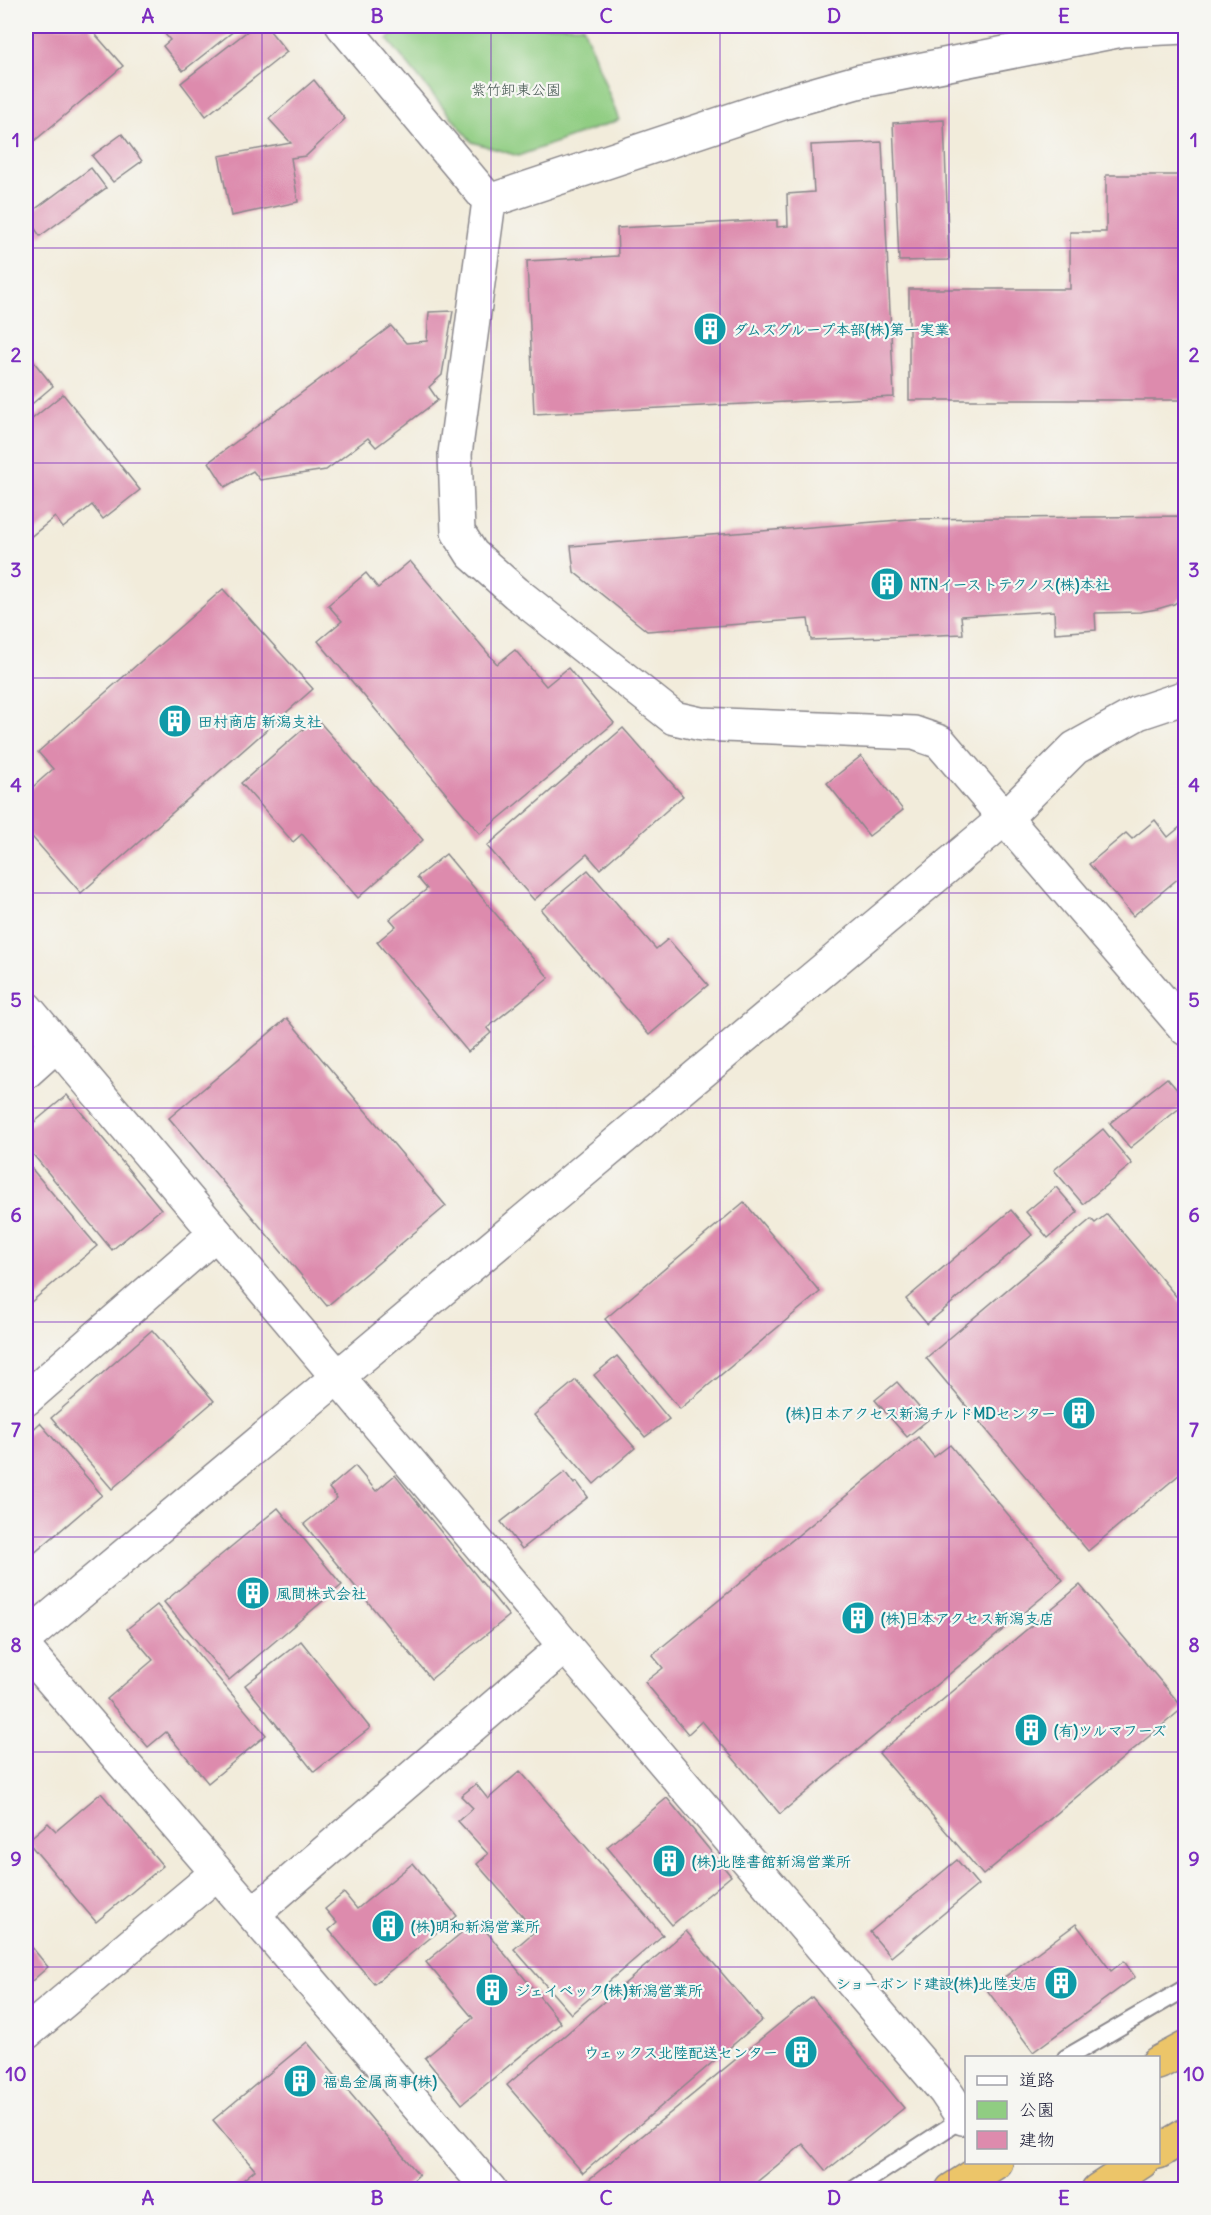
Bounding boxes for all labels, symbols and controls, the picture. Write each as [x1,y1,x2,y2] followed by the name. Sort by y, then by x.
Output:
[142,3,155,28] text: A
[370,3,384,28] text: B
[599,3,613,28] text: C
[827,3,841,28] text: D
[1058,3,1070,28] text: E
[471,80,561,99] park label: 紫竹卸東公園
[12,127,20,152] text: 1
[1190,127,1198,152] text: 1
[692,311,728,347] building icon: ダムズグループ本部(株)第一実業
[733,320,949,340] place label: ダムズグループ本部(株)第一実業
[11,342,22,367] text: 2
[1189,342,1200,367] text: 2
[10,557,22,582] text: 3
[1188,557,1200,582] text: 3
[869,566,905,602] building icon: NTNイーストテクノス(株)本社
[910,575,1110,595] place label: NTNイーストテクノス(株)本社
[157,703,193,739] building icon: 田村商店 新潟支社
[198,712,322,731] place label: 田村商店 新潟支社
[10,772,22,797] text: 4
[1188,772,1200,797] text: 4
[10,987,22,1012] text: 5
[1188,987,1200,1012] text: 5
[10,1202,22,1227] text: 6
[1188,1202,1200,1227] text: 6
[1061,1395,1097,1431] building icon: (株)日本アクセス新潟チルドMDセンター
[786,1404,1056,1424] place label: (株)日本アクセス新潟チルドMDセンター
[11,1417,21,1442] text: 7
[1189,1417,1199,1442] text: 7
[235,1575,271,1611] building icon: 風間株式会社
[276,1584,366,1603] place label: 風間株式会社
[840,1600,876,1636] building icon: (株)日本アクセス新潟支店
[881,1609,1054,1629] place label: (株)日本アクセス新潟支店
[10,1632,22,1657] text: 8
[1188,1632,1200,1657] text: 8
[1013,1712,1049,1748] building icon: (有)ツルマフーズ
[1054,1721,1167,1741] place label: (有)ツルマフーズ
[651,1843,687,1879] building icon: (株)北陸書館新潟営業所
[10,1846,22,1871] text: 9
[1188,1846,1200,1871] text: 9
[692,1852,851,1872] place label: (株)北陸書館新潟営業所
[370,1908,406,1944] building icon: (株)明和新潟営業所
[411,1917,540,1937] place label: (株)明和新潟営業所
[1043,1965,1079,2001] building icon: ショーボンド建設(株)北陸支店
[474,1972,510,2008] building icon: ジェイベック(株)新潟営業所
[836,1974,1038,1994] place label: ショーボンド建設(株)北陸支店
[515,1981,703,2001] place label: ジェイベック(株)新潟営業所
[783,2034,819,2070] building icon: ウェックス北陸配送センター
[584,2043,778,2062] place label: ウェックス北陸配送センター
[965,2056,1160,2164] legend
[5,2061,27,2086] text: 10
[1183,2061,1205,2086] text: 10
[282,2063,318,2099] building icon: 福島金属商事(株)
[1019,2068,1055,2091] text: 道路
[323,2072,438,2092] place label: 福島金属商事(株)
[1019,2098,1055,2121] text: 公園
[1019,2128,1055,2151] text: 建物
[142,2185,155,2210] text: A
[370,2185,384,2210] text: B
[599,2185,613,2210] text: C
[827,2185,841,2210] text: D
[1058,2185,1070,2210] text: E

